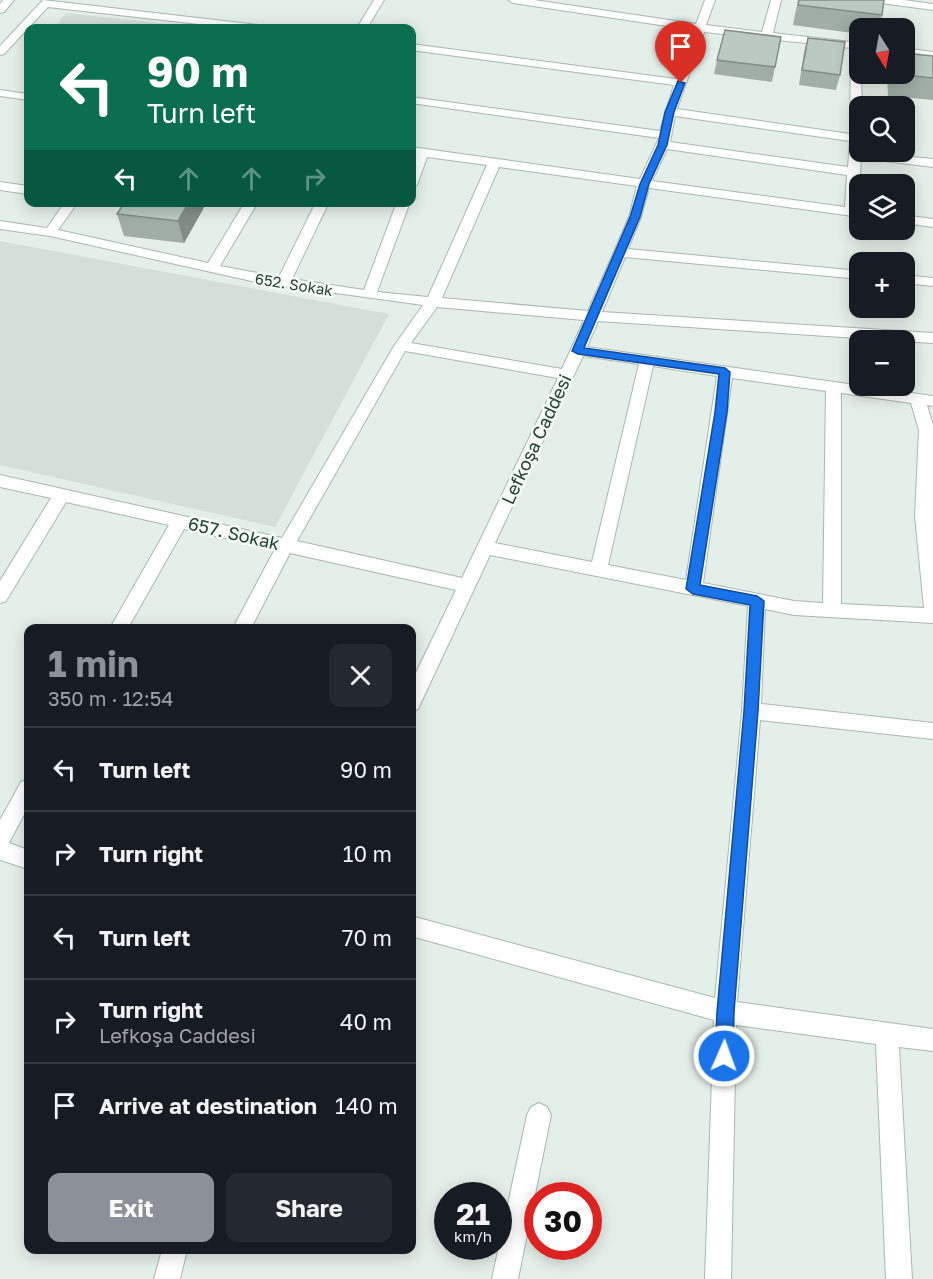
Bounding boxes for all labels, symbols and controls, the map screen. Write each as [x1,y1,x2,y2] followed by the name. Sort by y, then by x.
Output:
[849,18,915,84] north arrow
[849,18,915,396] map controls
[655,21,706,83] pin
[664,30,697,63] icon: arrive
[147,46,248,96] text: 90 m
[48,48,126,126] icon: left
[849,96,915,162] button: search
[147,97,256,129] text: Turn left
[109,162,142,195] icon: left
[172,162,205,195] icon: ahead
[235,162,268,195] icon: ahead
[298,162,331,195] icon: right
[849,174,915,240] button: layers
[849,252,915,318] button: +
[254,269,335,299] street label: 652. Sokak
[849,330,915,396] button: −
[496,370,576,508] street label: Lefkoşa Caddesi
[186,512,282,554] street label: 657. Sokak
[48,642,139,685] text: 1 min
[329,644,392,707] button: close
[48,686,174,710] text: 350 m · 12:54
[48,753,81,786] icon: left
[99,756,190,783] text: Turn left
[340,756,392,783] text: 90 m
[48,837,81,870] icon: right
[99,840,203,867] text: Turn right
[343,840,392,867] text: 10 m
[48,921,81,954] icon: left
[99,924,190,951] text: Turn left
[342,924,392,951] text: 70 m
[99,996,203,1023] text: Turn right
[48,1005,81,1038] icon: right
[340,1008,392,1035] text: 40 m
[99,1023,256,1047] text: Lefkoşa Caddesi
[692,1024,756,1088] position arrow
[48,1089,81,1122] icon: arrive
[99,1092,317,1119] text: Arrive at destination
[335,1092,398,1119] text: 140 m
[48,1173,214,1242] button: Exit
[226,1173,392,1242] button: Share
[524,1182,602,1260] speed limit sign: 30
[456,1196,490,1232] text: 21
[454,1227,492,1245] text: km/h

